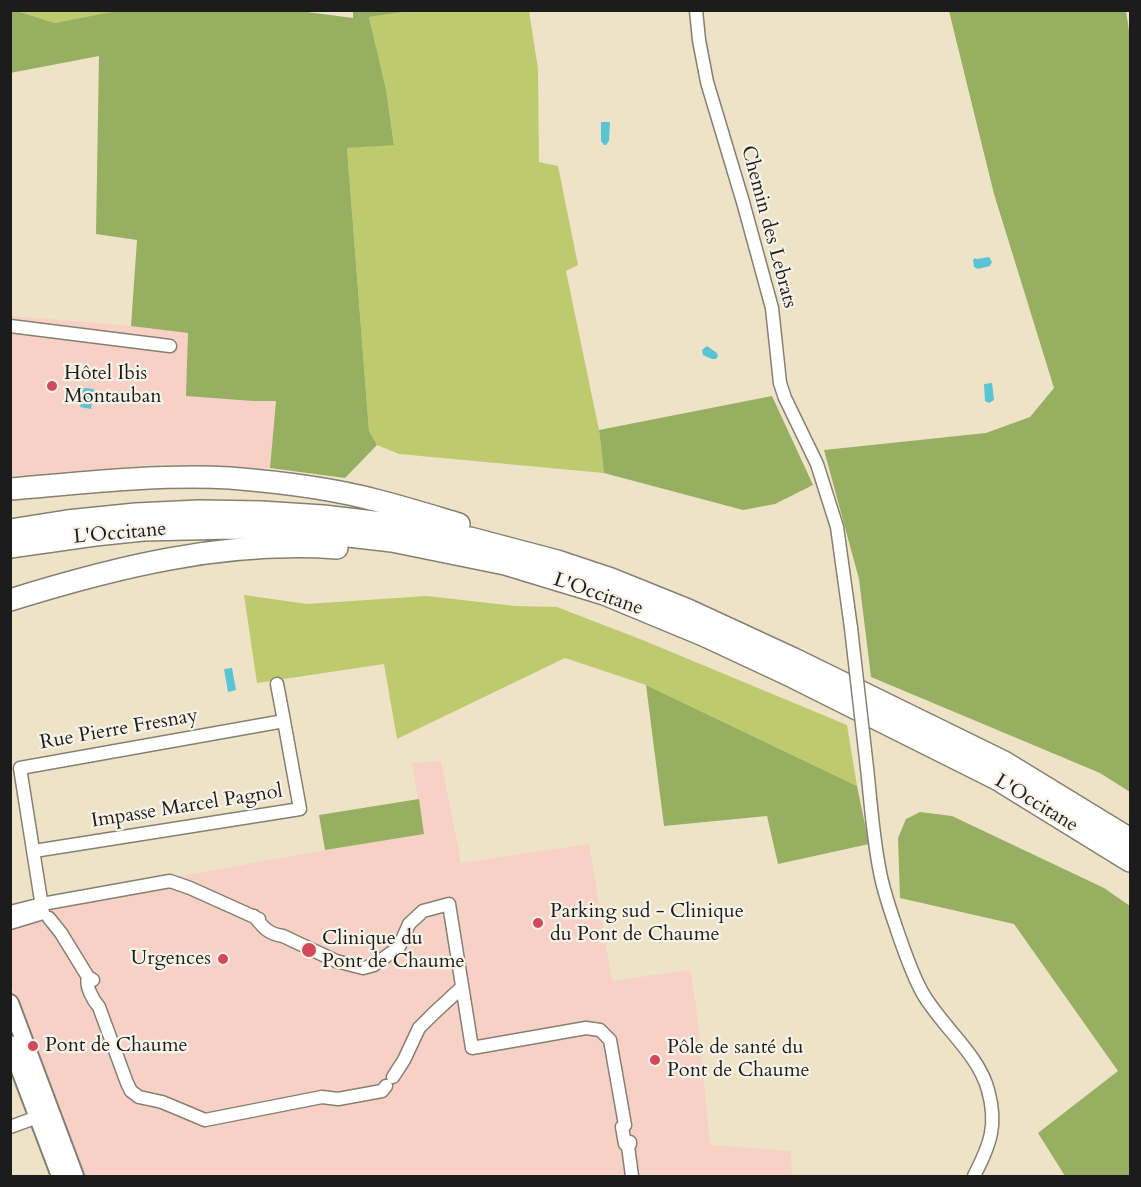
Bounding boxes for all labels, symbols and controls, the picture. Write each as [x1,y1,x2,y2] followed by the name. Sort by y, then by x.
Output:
[735,143,801,311] street label: Chemin des Lebrats
[64,362,162,409] place label: Hôtel Ibis Montauban
[45,379,59,393] marker: Hôtel Ibis Montauban
[73,518,167,550] street label: L'Occitane
[550,568,646,622] street label: L'Occitane
[38,704,200,756] street label: Rue Pierre Fresnay
[990,770,1082,838] street label: L'Occitane
[90,780,284,834] street label: Impasse Marcel Pagnol
[550,900,744,947] place label: Parking sud - Clinique du Pont de Chaume
[531,916,545,930] marker: Parking sud - Clinique du Pont de Chaume
[322,927,465,974] place label: Clinique du Pont de Chaume
[300,941,318,959] marker: Clinique du Pont de Chaume
[131,947,211,971] place label: Urgences
[216,952,230,966] marker: Urgences
[45,1034,188,1058] place label: Pont de Chaume
[667,1036,810,1083] place label: Pôle de santé du Pont de Chaume
[26,1039,40,1053] marker: Pont de Chaume
[648,1053,662,1067] marker: Pôle de santé du Pont de Chaume

